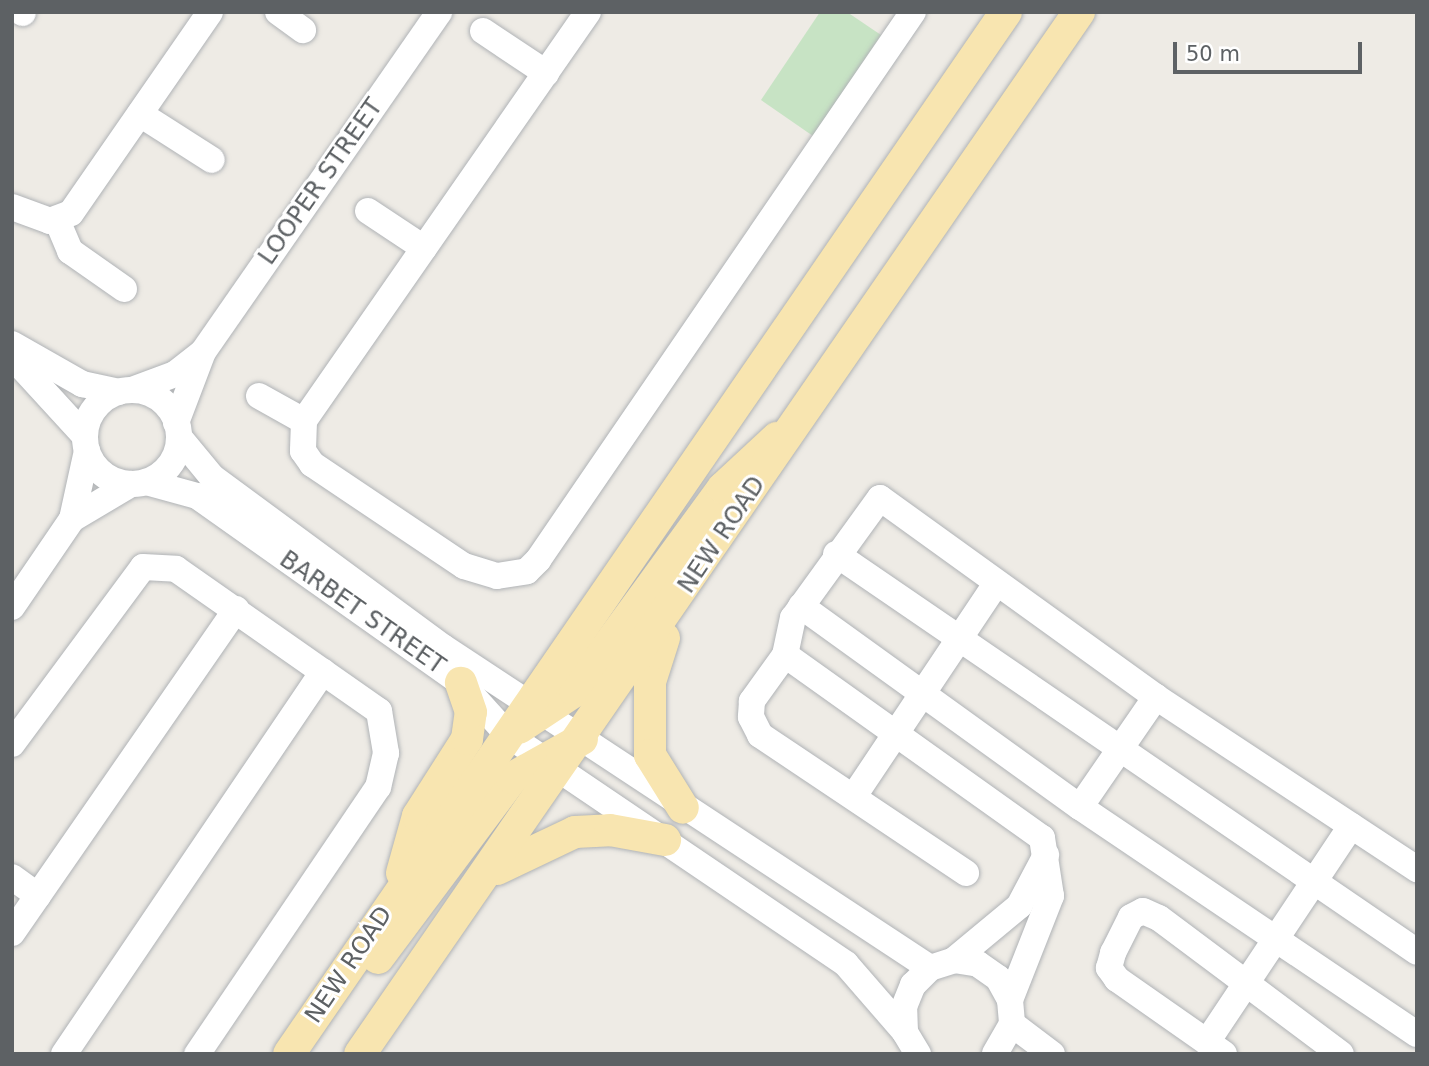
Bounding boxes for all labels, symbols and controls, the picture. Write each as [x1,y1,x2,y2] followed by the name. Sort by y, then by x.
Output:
[1177,28,1366,72] scale bar
[1186,42,1240,66] text: 50 m
[253,94,389,270] street label: LOOPER STREET
[672,471,772,599] street label: NEW ROAD
[274,545,450,681] street label: BARBET STREET
[299,901,399,1029] street label: NEW ROAD

